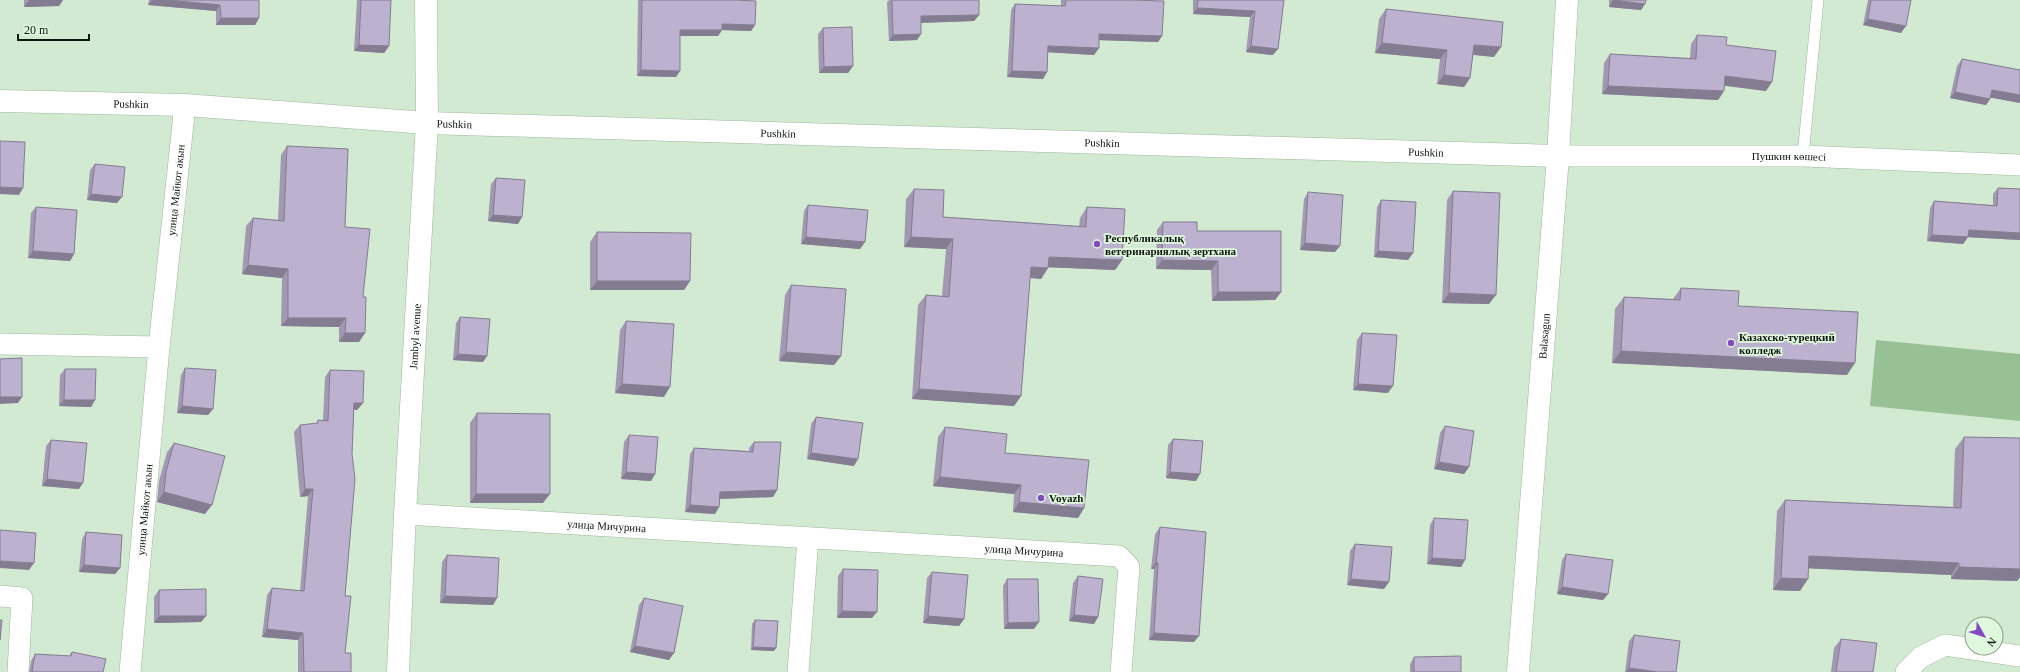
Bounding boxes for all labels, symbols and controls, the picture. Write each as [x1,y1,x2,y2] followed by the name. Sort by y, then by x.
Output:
[18,16,89,42] scale bar
[24,23,49,37] text: 20 m
[113,97,149,110] street label: Pushkin
[436,117,473,130] street label: Pushkin
[760,127,797,140] street label: Pushkin
[1084,136,1120,149] street label: Pushkin
[165,144,187,236] street label: улица Майкот акын
[1408,146,1444,159] street label: Pushkin
[1752,150,1826,163] street label: Пушкин көшесі
[1105,232,1237,257] place label: Республикалық ветеринариялық зертхана
[1092,239,1102,249] marker: Республикалық ветеринариялық зертхана
[407,303,423,370] street label: Jambyl avenue
[1536,312,1552,359] street label: Balasagun
[1739,331,1835,356] place label: Казахско-турецкий колледж
[1726,338,1736,348] marker: Казахско-турецкий колледж
[134,463,155,556] street label: улица Майкот акын
[1049,492,1083,504] place label: Voyazh
[1036,493,1046,503] marker: Voyazh
[567,518,646,534] street label: улица Мичурина
[984,542,1064,559] street label: улица Мичурина
[1964,616,2004,656] north arrow
[1985,635,1999,649] text: N

